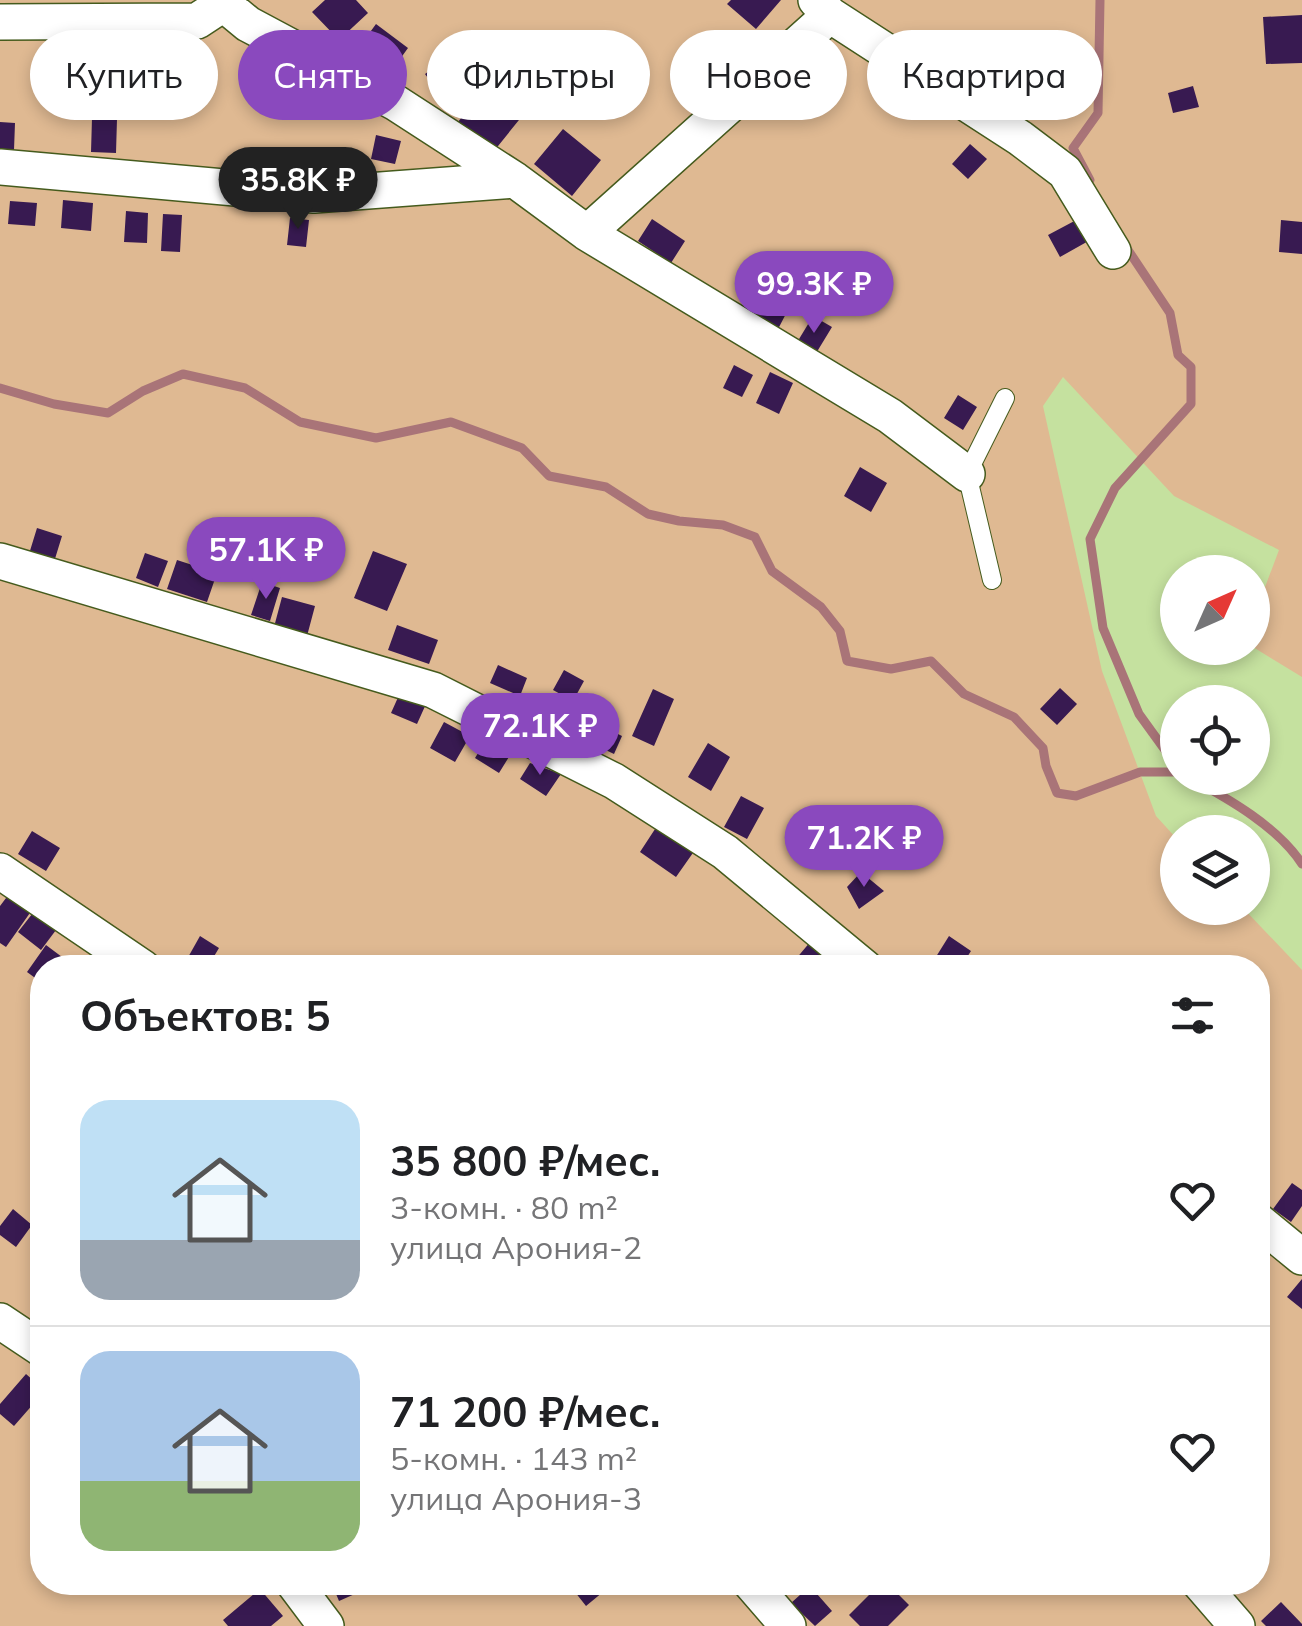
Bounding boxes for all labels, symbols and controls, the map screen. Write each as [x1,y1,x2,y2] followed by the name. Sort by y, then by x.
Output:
[30,30,218,120] chip: Купить
[238,30,407,120] chip: Снять
[427,30,650,120] chip: Фильтры
[670,30,847,120] chip: Новое
[867,30,1102,120] chip: Квартира
[206,147,390,232] pin: 35.8K ₽
[241,159,355,199] text: 35.8K ₽
[722,251,906,336] pin: 99.3K ₽
[757,263,871,303] text: 99.3K ₽
[174,517,358,602] pin: 57.1K ₽
[209,529,323,569] text: 57.1K ₽
[1160,555,1270,665] north arrow
[1160,555,1270,925] map controls
[1160,685,1270,795] button: locate
[448,693,632,778] pin: 72.1K ₽
[483,705,597,745] text: 72.1K ₽
[772,805,956,890] pin: 71.2K ₽
[1160,815,1270,925] button: layers
[807,817,921,857] text: 71.2K ₽
[1165,988,1220,1043] icon: filters
[80,989,330,1042] text: Объектов: 5
[390,1134,660,1187] text: 35 800 ₽/мес.
[160,1140,280,1260] icon: home
[1165,1173,1220,1228] icon: heart
[390,1187,618,1227] text: 3-комн. · 80 m²
[390,1227,642,1267] text: улица Арония-2
[390,1385,660,1438] text: 71 200 ₽/мес.
[160,1391,280,1511] icon: home
[1165,1424,1220,1479] icon: heart
[390,1438,637,1478] text: 5-комн. · 143 m²
[390,1478,642,1518] text: улица Арония-3

